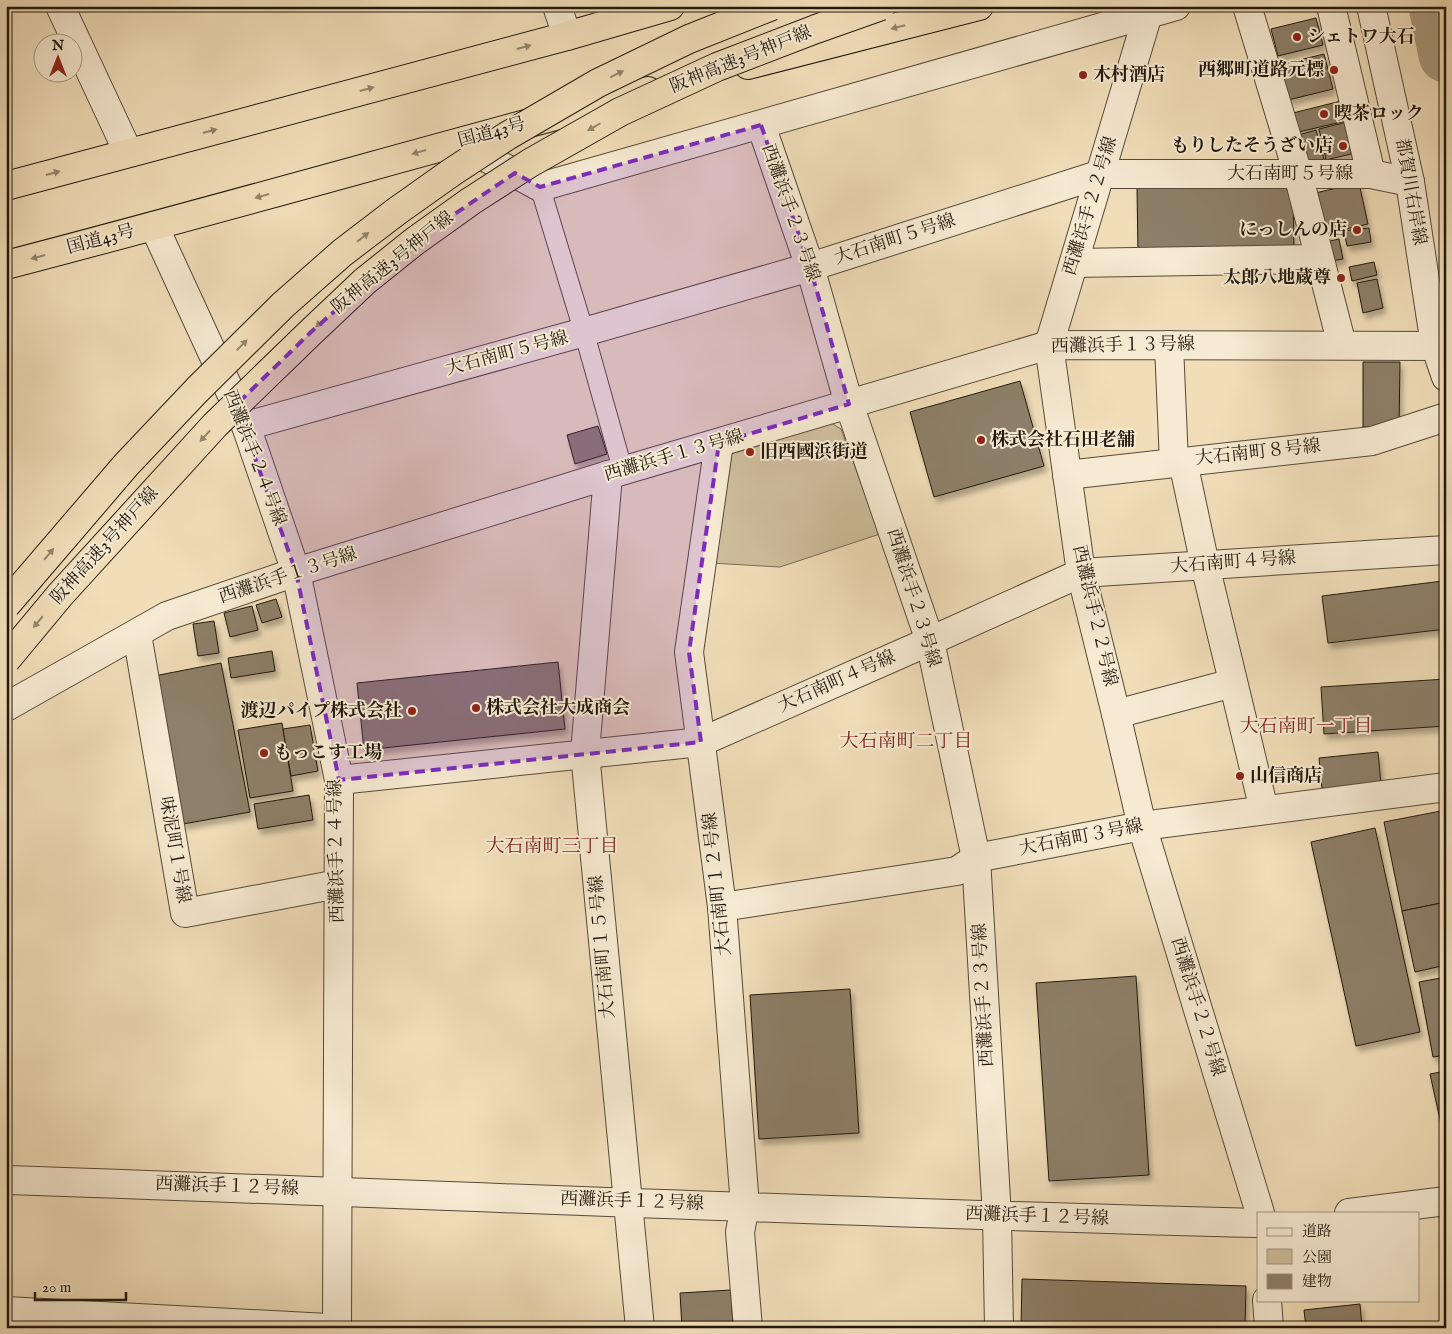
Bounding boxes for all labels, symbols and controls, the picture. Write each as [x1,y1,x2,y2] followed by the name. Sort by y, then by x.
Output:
[667,21,815,99] street label: 阪神高速3号神戸線
[890,23,905,31] one-way arrow
[1307,26,1415,49] place label: シェトワ大石
[1291,31,1303,43] marker: シェトワ大石
[32,32,82,82] north arrow
[51,37,64,55] text: N
[517,43,532,51] one-way arrow
[1198,59,1324,82] place label: 西郷町道路元標
[1093,64,1165,87] place label: 木村酒店
[1328,64,1340,76] marker: 西郷町道路元標
[610,69,624,77] one-way arrow
[1077,69,1089,81] marker: 木村酒店
[360,85,375,93] one-way arrow
[1334,103,1424,126] place label: 喫茶ロック
[1318,108,1330,120] marker: 喫茶ロック
[455,113,529,153] street label: 国道43号
[588,122,601,131] one-way arrow
[203,126,218,134] one-way arrow
[1059,134,1123,278] street label: 西灘浜手２２号線
[1171,135,1333,158] place label: もりしたそうざい店
[1389,137,1431,247] street label: 都賀川右岸線
[1337,140,1349,152] marker: もりしたそうざい店
[756,141,824,285] street label: 西灘浜手２３号線
[411,149,426,157] one-way arrow
[1227,163,1353,186] street label: 大石南町５号線
[46,169,61,177] one-way arrow
[255,193,270,201] one-way arrow
[327,207,459,319] street label: 阪神高速3号神戸線
[832,210,958,270] street label: 大石南町５号線
[1239,219,1347,242] place label: にっしんの店
[64,220,138,260] street label: 国道43号
[1351,224,1363,236] marker: にっしんの店
[356,231,369,242] one-way arrow
[30,253,45,261] one-way arrow
[1223,267,1331,290] place label: 太郎八地蔵尊
[1335,272,1347,284] marker: 太郎八地蔵尊
[315,316,327,328] one-way arrow
[443,327,571,381] street label: 大石南町５号線
[1051,333,1195,359] street label: 西灘浜手１３号線
[236,339,248,351] one-way arrow
[217,387,291,529] street label: 西灘浜手２４号線
[602,425,746,487] street label: 西灘浜手１３号線
[991,429,1135,452] place label: 株式会社石田老舗
[199,430,211,442] one-way arrow
[975,434,987,446] marker: 株式会社石田老舗
[1194,435,1322,471] street label: 大石南町８号線
[760,441,868,464] place label: 旧西國浜街道
[744,446,756,458] marker: 旧西國浜街道
[46,482,164,610] street label: 阪神高速3号神戸線
[881,526,945,670] street label: 西灘浜手２３号線
[216,543,360,609] street label: 西灘浜手１３号線
[1067,543,1121,689] street label: 西灘浜手２２号線
[1169,547,1297,579] street label: 大石南町４号線
[43,548,54,561] one-way arrow
[32,615,43,628] one-way arrow
[775,646,899,718] street label: 大石南町４号線
[486,697,630,720] place label: 株式会社大成商会
[241,700,402,723] place label: 渡辺パイプ株式会社
[470,702,482,714] marker: 株式会社大成商会
[406,705,418,717] marker: 渡辺パイプ株式会社
[1239,715,1373,739] district label: 大石南町一丁目
[839,730,973,754] district label: 大石南町二丁目
[274,742,382,765] place label: もっこす工場
[258,747,270,759] marker: もっこす工場
[1250,765,1322,788] place label: 山信商店
[1234,770,1246,782] marker: 山信商店
[324,779,350,923] street label: 西灘浜手２４号線
[153,795,195,905] street label: 味泥町１号線
[699,811,737,957] street label: 大石南町１２号線
[1017,815,1145,861] street label: 大石南町３号線
[485,835,619,859] district label: 大石南町三丁目
[585,874,621,1020] street label: 大石南町１５号線
[969,922,999,1068] street label: 西灘浜手２３号線
[1165,935,1229,1079] street label: 西灘浜手２２号線
[155,1173,299,1201] street label: 西灘浜手１２号線
[560,1188,704,1216] street label: 西灘浜手１２号線
[965,1203,1109,1231] street label: 西灘浜手１２号線
[1257,1212,1420,1302] legend
[1302,1222,1332,1241] text: 道路
[1302,1248,1332,1267] text: 公園
[35,1269,126,1301] scale bar
[1302,1272,1332,1291] text: 建物
[42,1278,72,1297] text: 20 m

